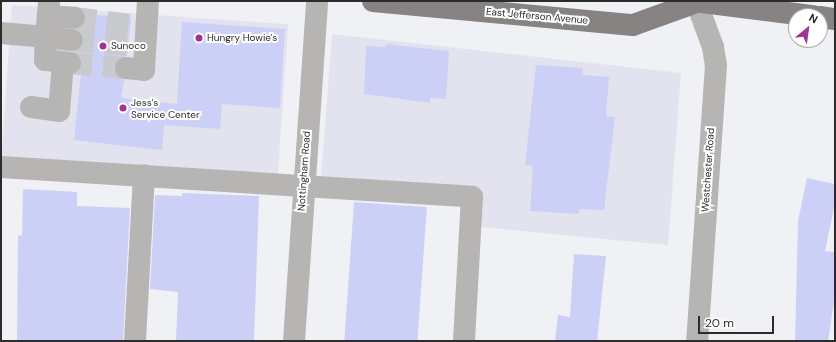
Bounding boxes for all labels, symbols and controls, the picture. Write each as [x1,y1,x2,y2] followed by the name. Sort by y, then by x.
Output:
[485,6,589,26] street label: East Jefferson Avenue
[788,8,828,48] north arrow
[806,10,820,26] text: N
[207,32,277,44] place label: Hungry Howie's
[194,33,204,43] marker: Hungry Howie's
[111,40,146,52] place label: Sunoco
[98,41,108,51] marker: Sunoco
[131,96,200,120] place label: Jess's Service Center
[118,103,128,113] marker: Jess's Service Center
[699,127,717,213] street label: Westchester Road
[295,131,313,211] street label: Nottingham Road
[700,308,776,334] scale bar
[705,315,734,331] text: 20 m

